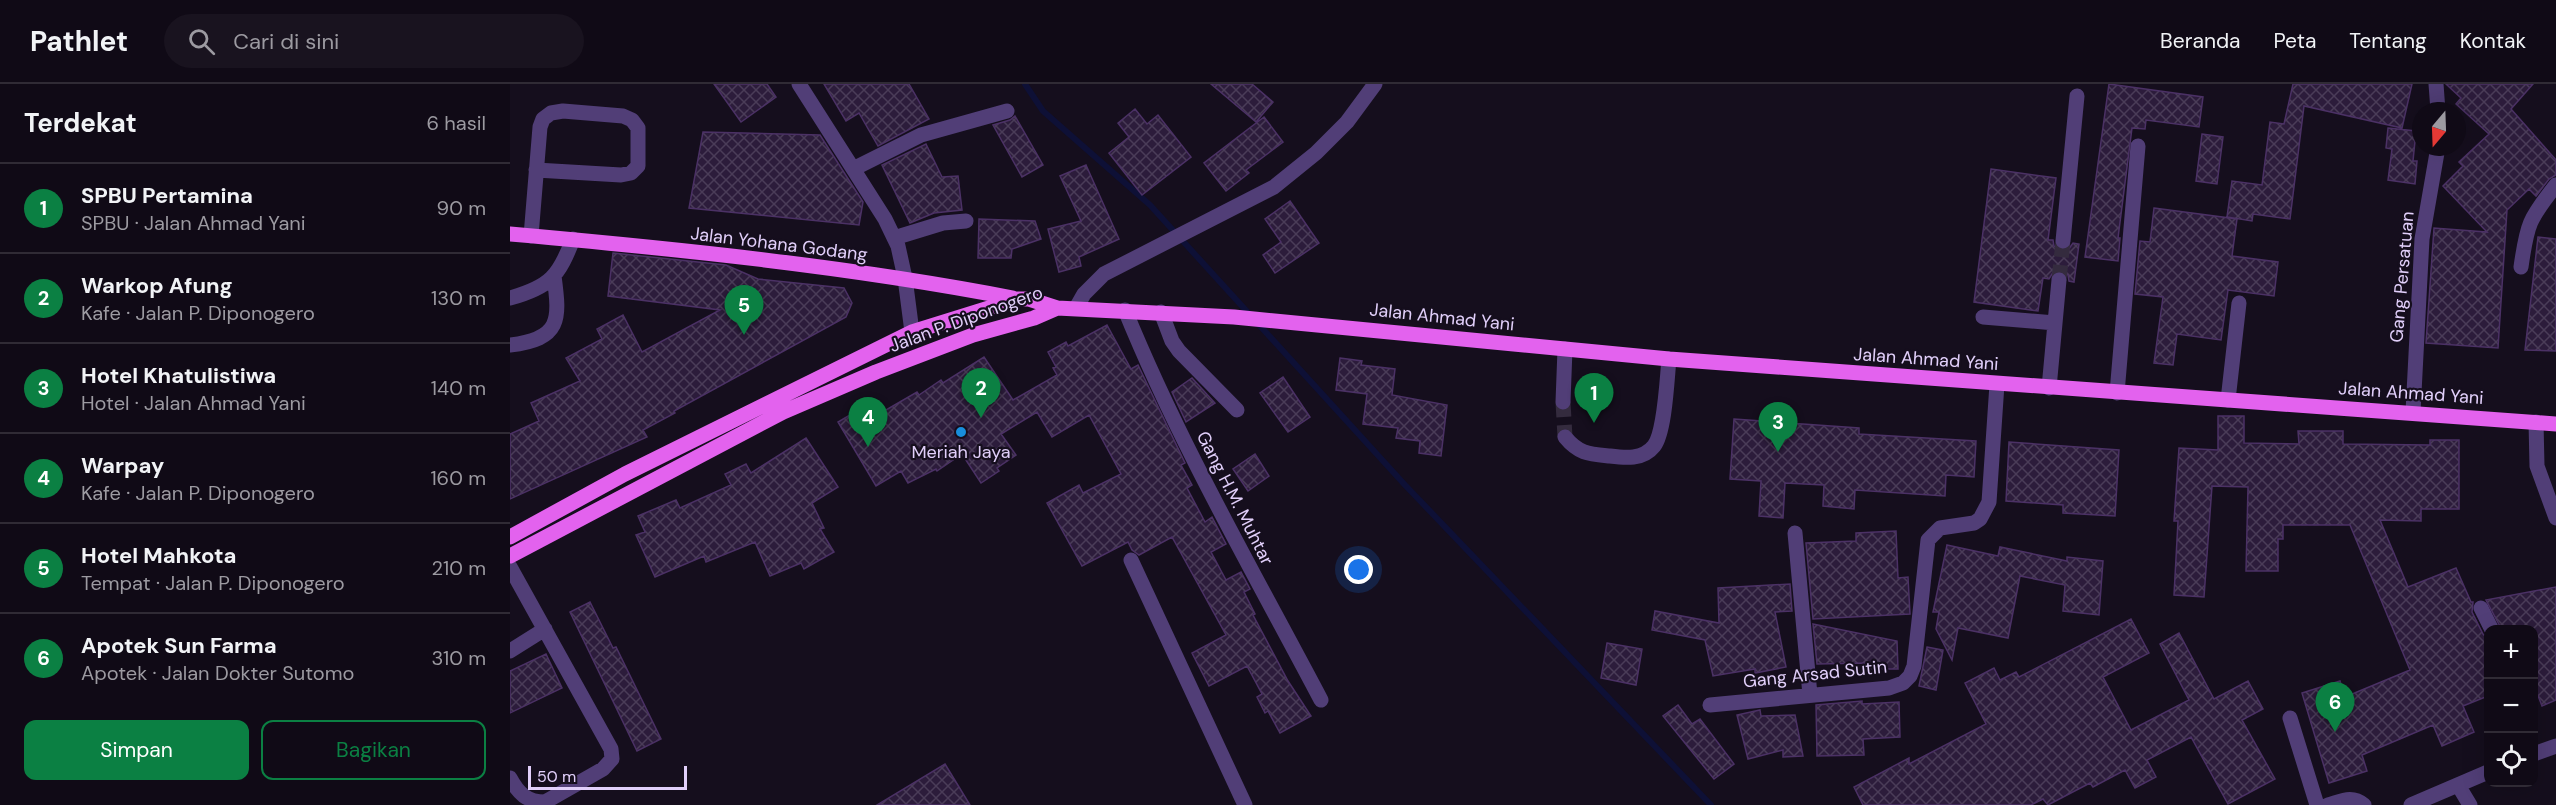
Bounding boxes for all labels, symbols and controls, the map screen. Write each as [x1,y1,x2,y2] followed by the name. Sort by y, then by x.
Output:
[164,14,584,68] search box
[30,23,128,60] text: Pathlet
[185,25,218,58] icon: search
[233,27,339,56] text: Cari di sini
[2160,27,2241,55] text: Beranda
[2274,27,2316,55] text: Peta
[2349,27,2427,55] text: Tentang
[2460,27,2526,55] text: Kontak
[2412,102,2466,156] north arrow
[24,106,137,140] text: Terdekat
[426,110,486,136] text: 6 hasil
[81,181,253,210] text: SPBU Pertamina
[40,195,47,221] text: 1
[437,195,486,221] text: 90 m
[81,210,306,236] text: SPBU · Jalan Ahmad Yani
[2384,210,2420,344] street label: Gang Persatuan
[689,221,869,267] street label: Jalan Yohana Godang
[81,271,233,300] text: Warkop Afung
[886,280,1046,358] street label: Jalan P. Diponogero
[38,285,49,311] text: 2
[431,285,486,311] text: 130 m
[724,286,764,335] pin: 5
[1368,297,1516,337] street label: Jalan Ahmad Yani
[81,300,315,326] text: Kafe · Jalan P. Diponogero
[1853,342,1999,376] street label: Jalan Ahmad Yani
[81,361,276,390] text: Hotel Khatulistiwa
[962,368,1000,418] pin: 2
[1574,374,1614,423] pin: 1
[37,375,50,401] text: 3
[431,375,486,401] text: 140 m
[2338,376,2484,410] street label: Jalan Ahmad Yani
[81,390,306,416] text: Hotel · Jalan Ahmad Yani
[848,398,888,447] pin: 4
[1758,402,1798,452] pin: 3
[954,425,968,439] marker: Meriah Jaya
[1191,427,1279,569] street label: Gang H.M. Muhtar
[911,440,1011,464] place label: Meriah Jaya
[81,451,164,480] text: Warpay
[37,465,50,491] text: 4
[430,465,486,491] text: 160 m
[81,480,315,506] text: Kafe · Jalan P. Diponogero
[81,541,236,570] text: Hotel Mahkota
[37,555,50,581] text: 5
[431,555,486,581] text: 210 m
[1344,555,1373,584] your location
[81,570,345,596] text: Tempat · Jalan P. Diponogero
[2484,625,2538,787] map controls
[2484,625,2538,679] button: +
[81,631,277,660] text: Apotek Sun Farma
[37,645,50,671] text: 6
[431,645,486,671] text: 310 m
[1742,655,1888,693] street label: Gang Arsad Sutin
[81,660,354,686] text: Apotek · Jalan Dokter Sutomo
[2484,679,2538,733] button: −
[2316,682,2354,732] pin: 6
[24,720,249,780] button: Simpan
[261,720,486,780] button: Bagikan
[2484,733,2538,787] button: locate
[528,763,687,790] scale bar
[537,766,576,787] text: 50 m

